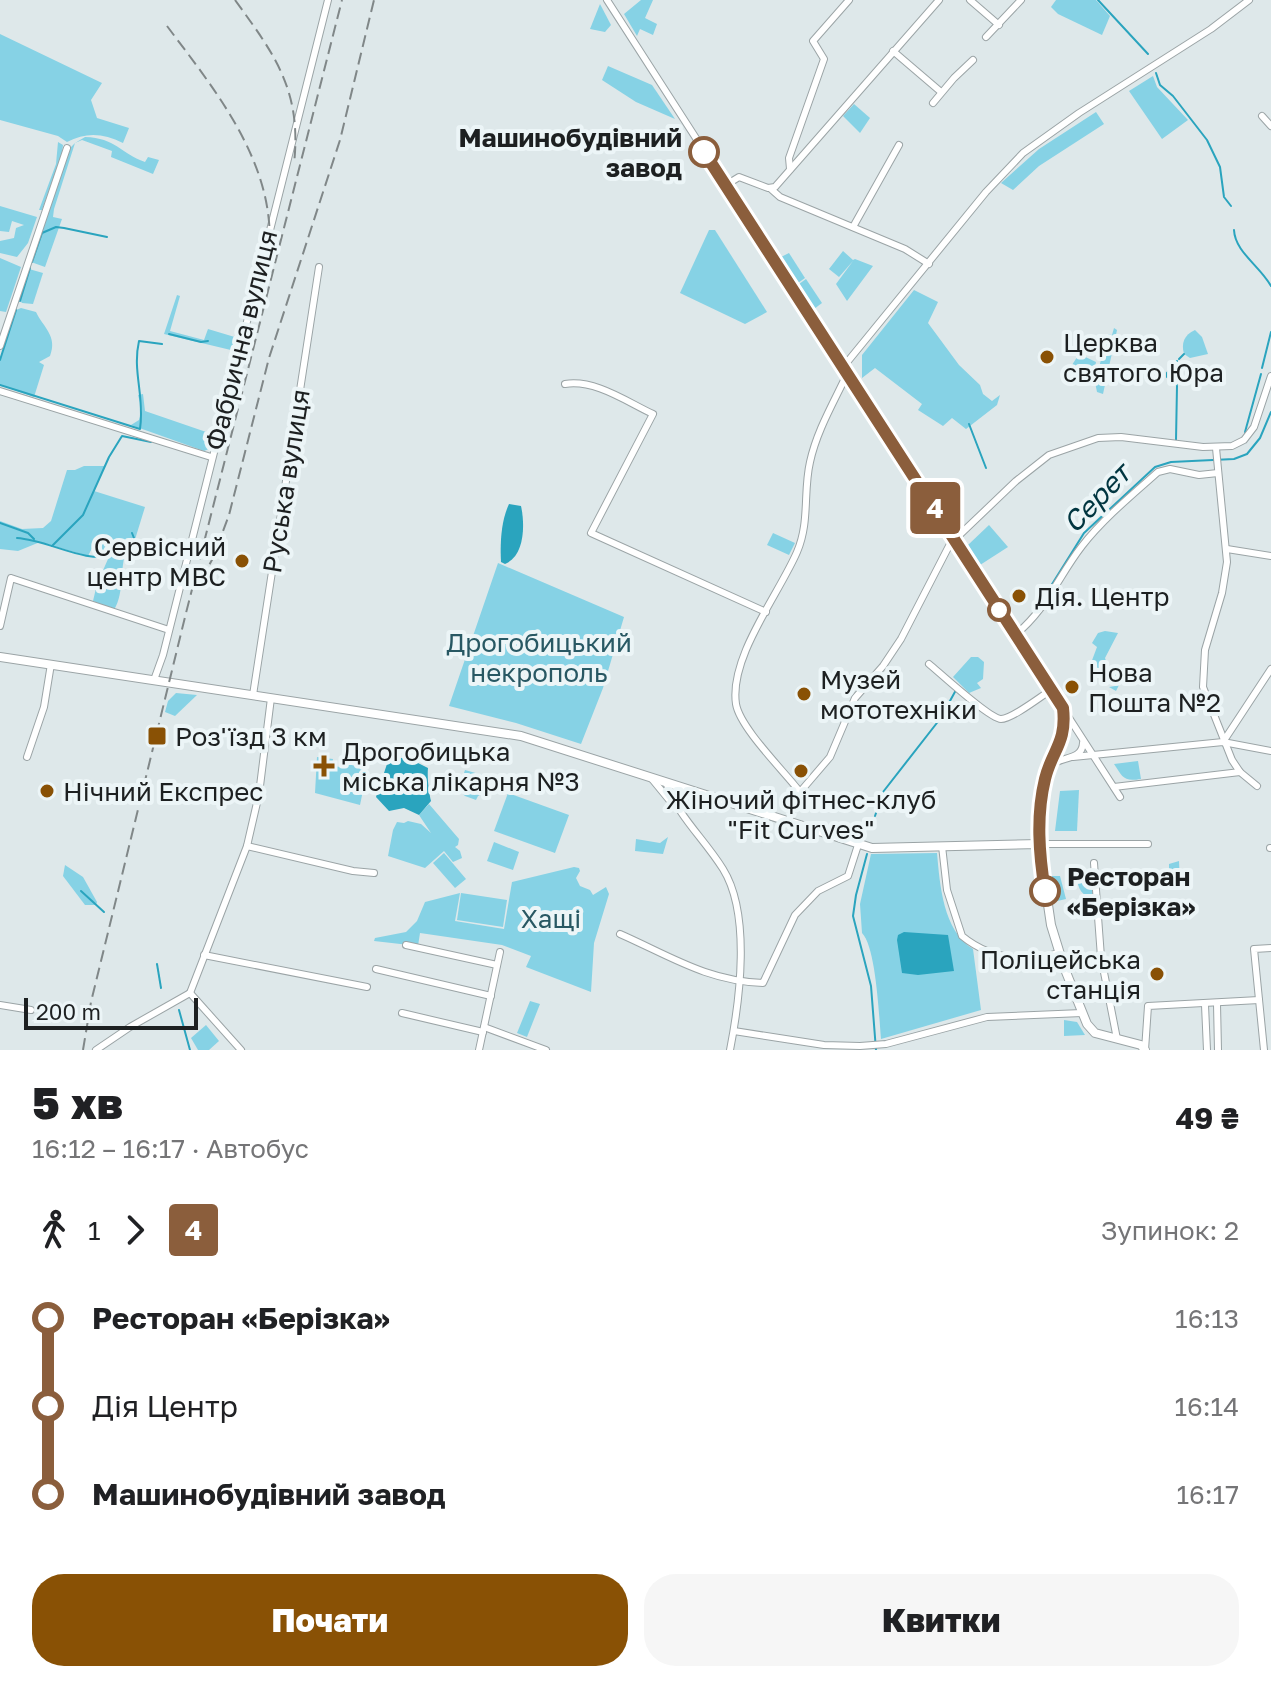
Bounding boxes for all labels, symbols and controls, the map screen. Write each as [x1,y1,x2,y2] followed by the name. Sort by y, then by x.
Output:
[458,122,682,183] place label: Машинобудівний завод
[689,137,719,167] marker: Машинобудівний завод
[199,226,283,454] street label: Фабрична вулиця
[1063,327,1224,388] place label: Церква святого Юра
[1038,348,1056,366] marker: Церква святого Юра
[256,387,316,575] street label: Руська вулиця
[1056,455,1139,539] water label: Серет
[909,482,961,534] line badge: 4
[926,491,944,524] text: 4
[87,531,226,592] place label: Сервісний центр МВС
[233,552,251,570] marker: Сервісний центр МВС
[1035,581,1169,612] place label: Дія. Центр
[1010,587,1028,605] marker: Дія. Центр
[988,599,1010,621] unlabelled marker
[446,627,632,688] park label: Дрогобицький некрополь
[1088,657,1221,718] place label: Нова Пошта №2
[820,664,977,725] place label: Музей мототехніки
[1063,678,1081,696] marker: Нова Пошта №2
[795,685,813,703] marker: Музей мототехніки
[175,721,327,752] place label: Роз'їзд 3 км
[146,725,168,747] marker: Роз'їзд 3 км
[342,736,580,797] place label: Дрогобицька міська лікарня №3
[313,755,335,777] marker: Дрогобицька міська лікарня №3
[792,762,810,780] marker: Жіночий фітнес-клуб "Fit Curves"
[63,776,264,807] place label: Нічний Експрес
[38,782,56,800] marker: Нічний Експрес
[666,784,936,845] place label: Жіночий фітнес-клуб "Fit Curves"
[1067,861,1195,922] place label: Ресторан «Берізка»
[1030,876,1060,906] marker: Ресторан «Берізка»
[521,903,581,934] park label: Хащі
[980,944,1141,1005] place label: Поліцейська станція
[1148,965,1166,983] marker: Поліцейська станція
[24,994,198,1030] scale bar
[36,998,101,1025] text: 200 m
[32,1076,123,1129] text: 5 хв
[1175,1100,1239,1136] text: 49 ₴
[32,1133,309,1164] text: 16:12 – 16:17 · Автобус
[32,1208,76,1252] icon: walk
[113,1208,157,1252] icon: forward
[185,1213,202,1246] text: 4
[88,1215,101,1246] text: 1
[1101,1215,1239,1246] text: Зупинок: 2
[92,1300,390,1336] text: Ресторан «Берізка»
[1175,1303,1239,1334] text: 16:13
[92,1388,238,1424] text: Дія Центр
[1174,1391,1239,1422] text: 16:14
[92,1476,446,1512] text: Машинобудівний завод
[1176,1479,1239,1510] text: 16:17
[32,1574,628,1666] button: Почати
[644,1574,1239,1666] button: Квитки

